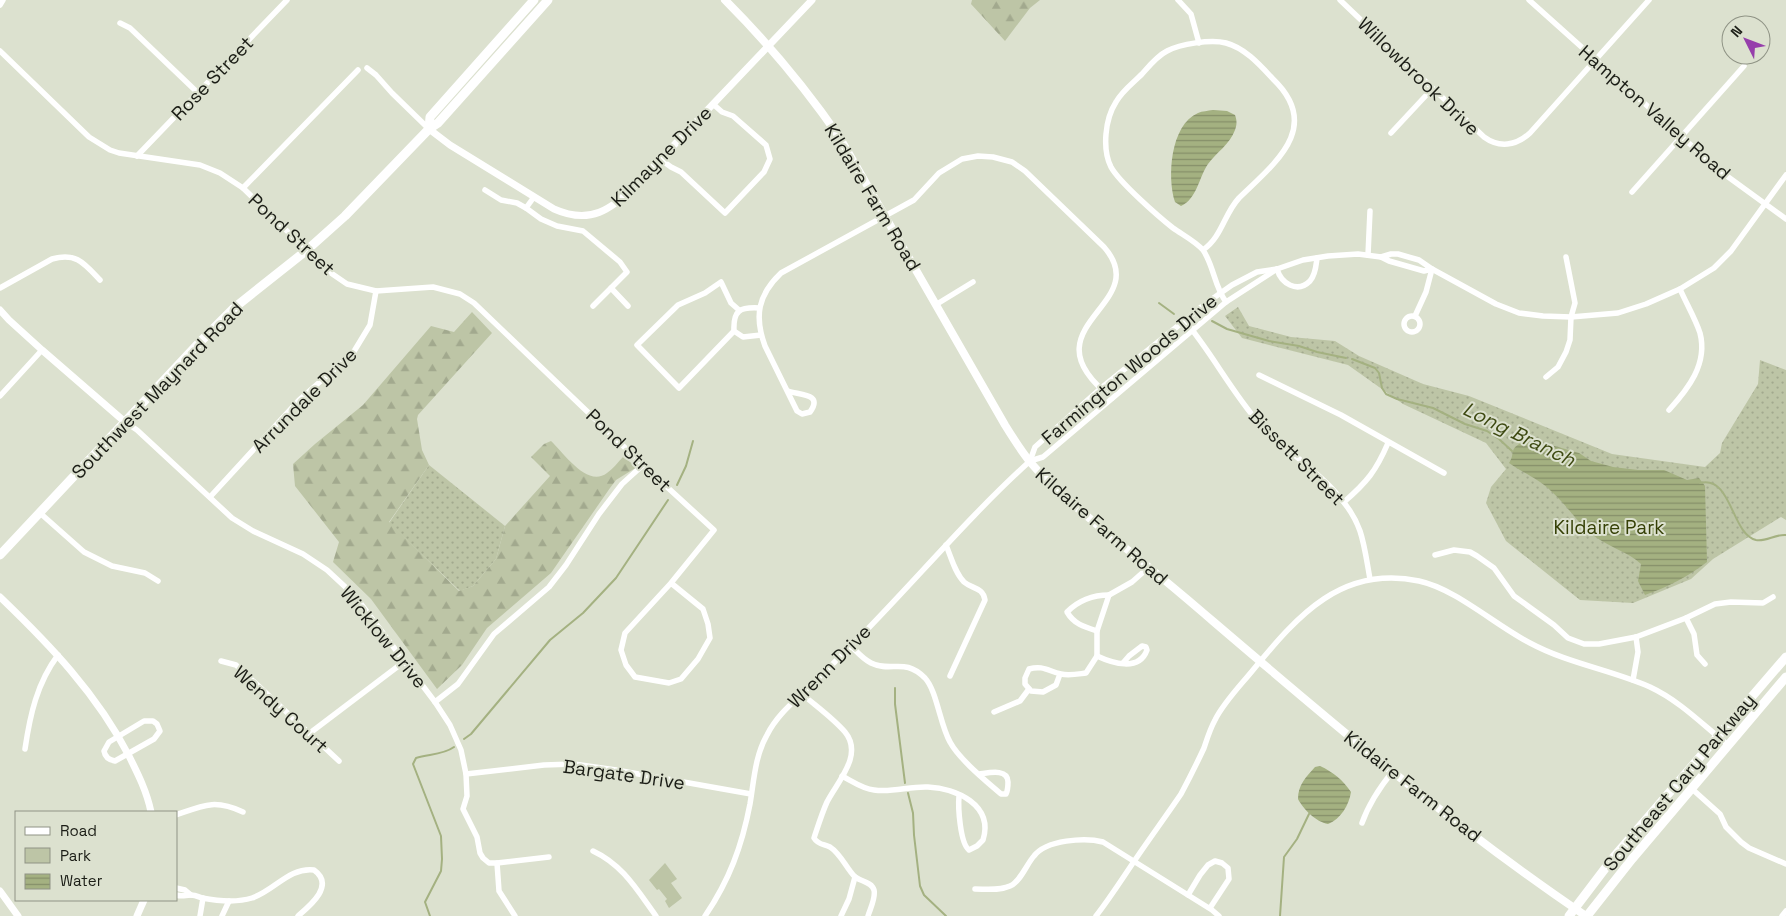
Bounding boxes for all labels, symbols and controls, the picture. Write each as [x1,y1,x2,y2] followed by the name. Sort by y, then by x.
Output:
[1352,12,1485,141] street label: Willowbrook Drive
[1721,15,1771,65] north arrow
[1727,22,1746,41] text: N
[166,31,259,126] street label: Rose Street
[1573,39,1736,185] street label: Hampton Valley Road
[606,101,717,212] street label: Kilmayne Drive
[819,119,926,276] street label: Kildaire Farm Road
[243,188,340,281] street label: Pond Street
[1036,288,1222,450] street label: Farmington Woods Drive
[66,296,249,484] street label: Southwest Maynard Road
[246,342,362,458] street label: Arrundale Drive
[1459,396,1580,473] water label: Long Branch
[581,403,677,497] street label: Pond Street
[1243,404,1350,511] street label: Bissett Street
[1030,462,1173,591] street label: Kildaire Farm Road
[1553,515,1665,540] park label: Kildaire Park
[335,581,433,694] street label: Wicklow Drive
[782,619,876,713] street label: Wrenn Drive
[228,660,333,759] street label: Wendy Court
[1598,688,1761,876] street label: Southeast Cary Parkway
[1339,725,1486,848] street label: Kildaire Farm Road
[561,754,687,795] street label: Bargate Drive
[15,811,178,901] legend
[60,821,97,840] text: Road
[60,846,91,865] text: Park
[60,871,103,890] text: Water

